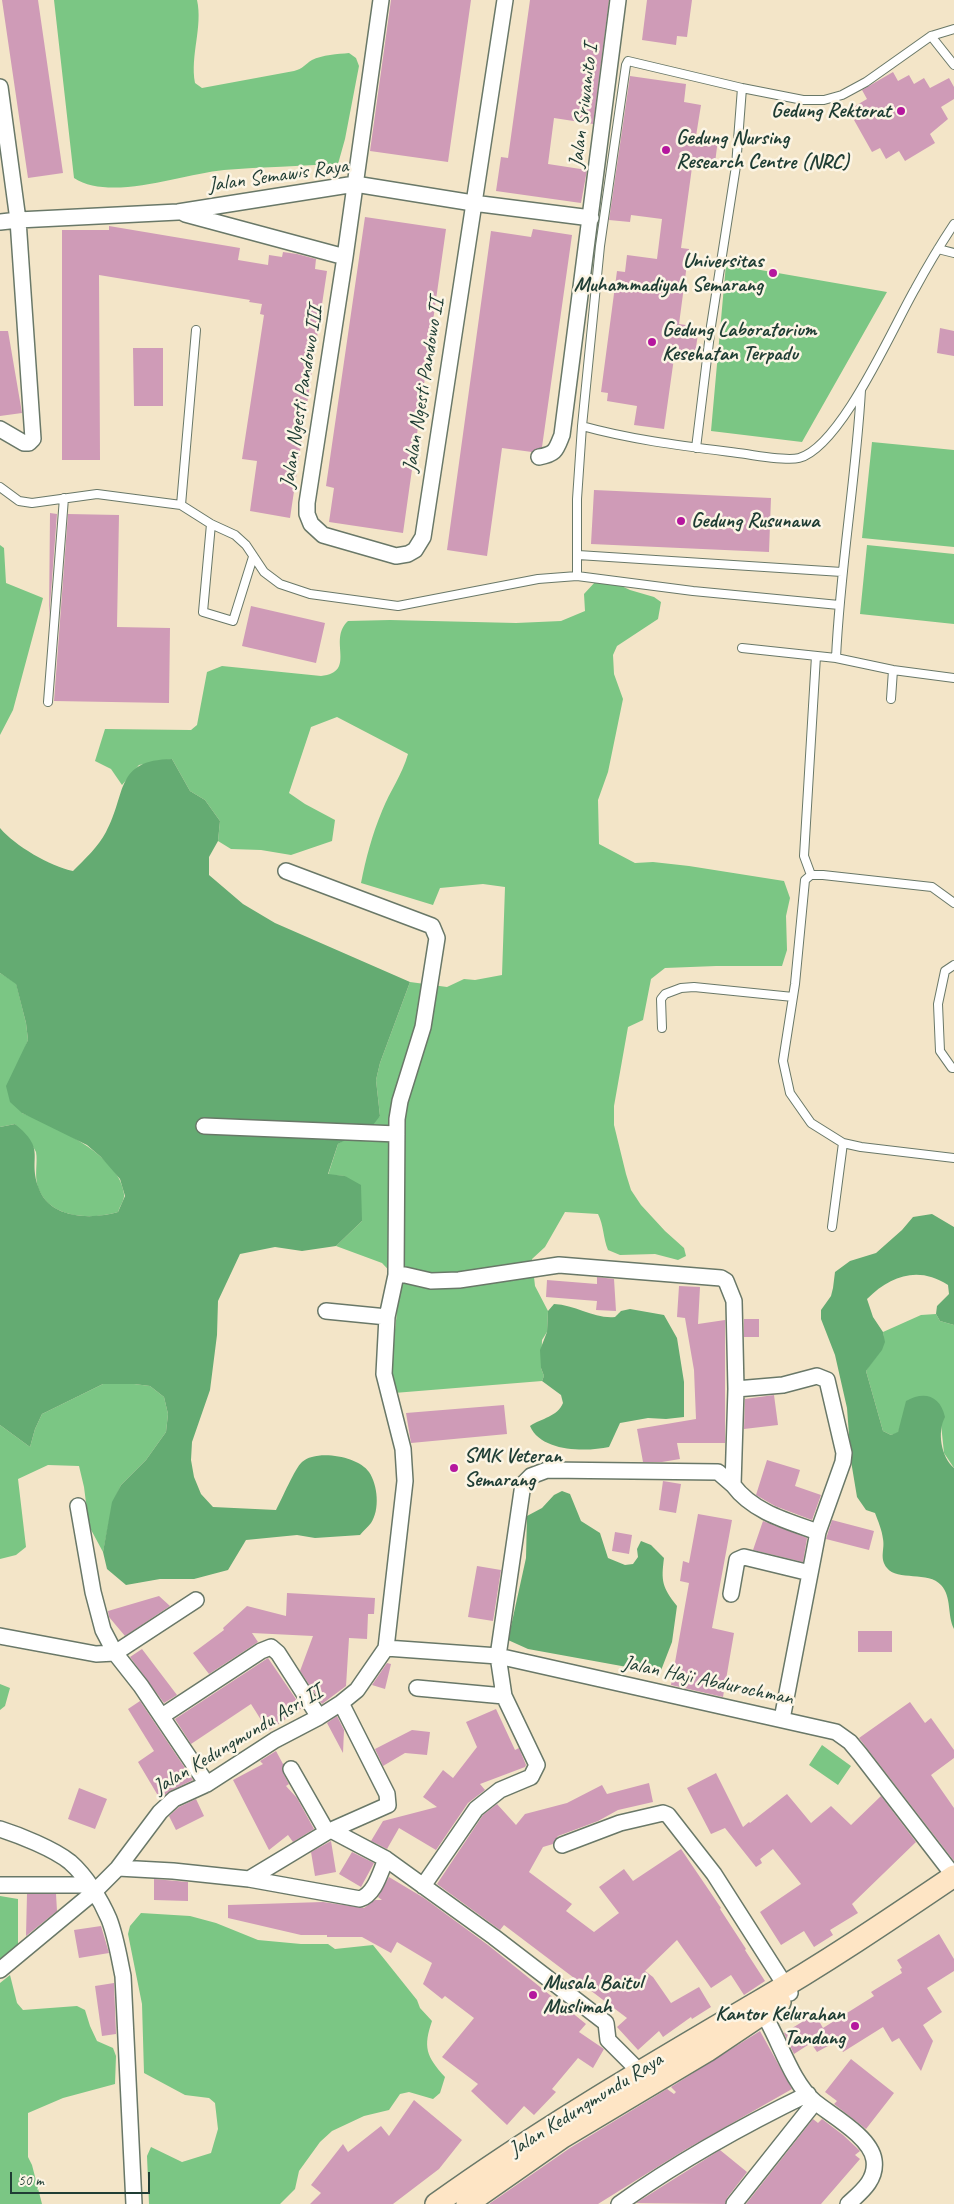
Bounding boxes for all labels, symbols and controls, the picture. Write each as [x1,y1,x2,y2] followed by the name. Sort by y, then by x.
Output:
[564,43,604,169] street label: Jalan Sriwanito I
[771,98,891,124] place label: Gedung Rektorat
[895,105,907,117] marker: Gedung Rektorat
[676,125,849,175] place label: Gedung Nursing Research Centre (NRC)
[660,144,672,156] marker: Gedung Nursing Research Centre (NRC)
[206,154,350,198] street label: Jalan Semawis Raya
[574,248,763,298] place label: Universitas Muhammadiyah Semarang
[767,267,779,279] marker: Universitas Muhammadiyah Semarang
[398,296,450,474] street label: Jalan Ngesti Pandowo II
[275,304,329,490] street label: Jalan Ngesti Pandowo III
[662,317,816,367] place label: Gedung Laboratorium Kesehatan Terpadu
[646,336,658,348] marker: Gedung Laboratorium Kesehatan Terpadu
[691,508,819,534] place label: Gedung Rusunawa
[675,515,687,527] marker: Gedung Rusunawa
[464,1443,562,1493] place label: SMK Veteran Semarang
[448,1462,460,1474] marker: SMK Veteran Semarang
[620,1651,796,1711] street label: Jalan Haji Abdurochman
[149,1680,327,1800] street label: Jalan Kedungmundu Asri II
[543,1970,642,2020] place label: Musala Baitul Muslimah
[527,1989,539,2001] marker: Musala Baitul Muslimah
[715,2001,845,2051] place label: Kantor Kelurahan Tandang
[849,2020,861,2032] marker: Kantor Kelurahan Tandang
[504,2047,668,2163] street label: Jalan Kedungmundu Raya
[12,2162,152,2194] scale bar
[18,2171,44,2190] text: 50 m

